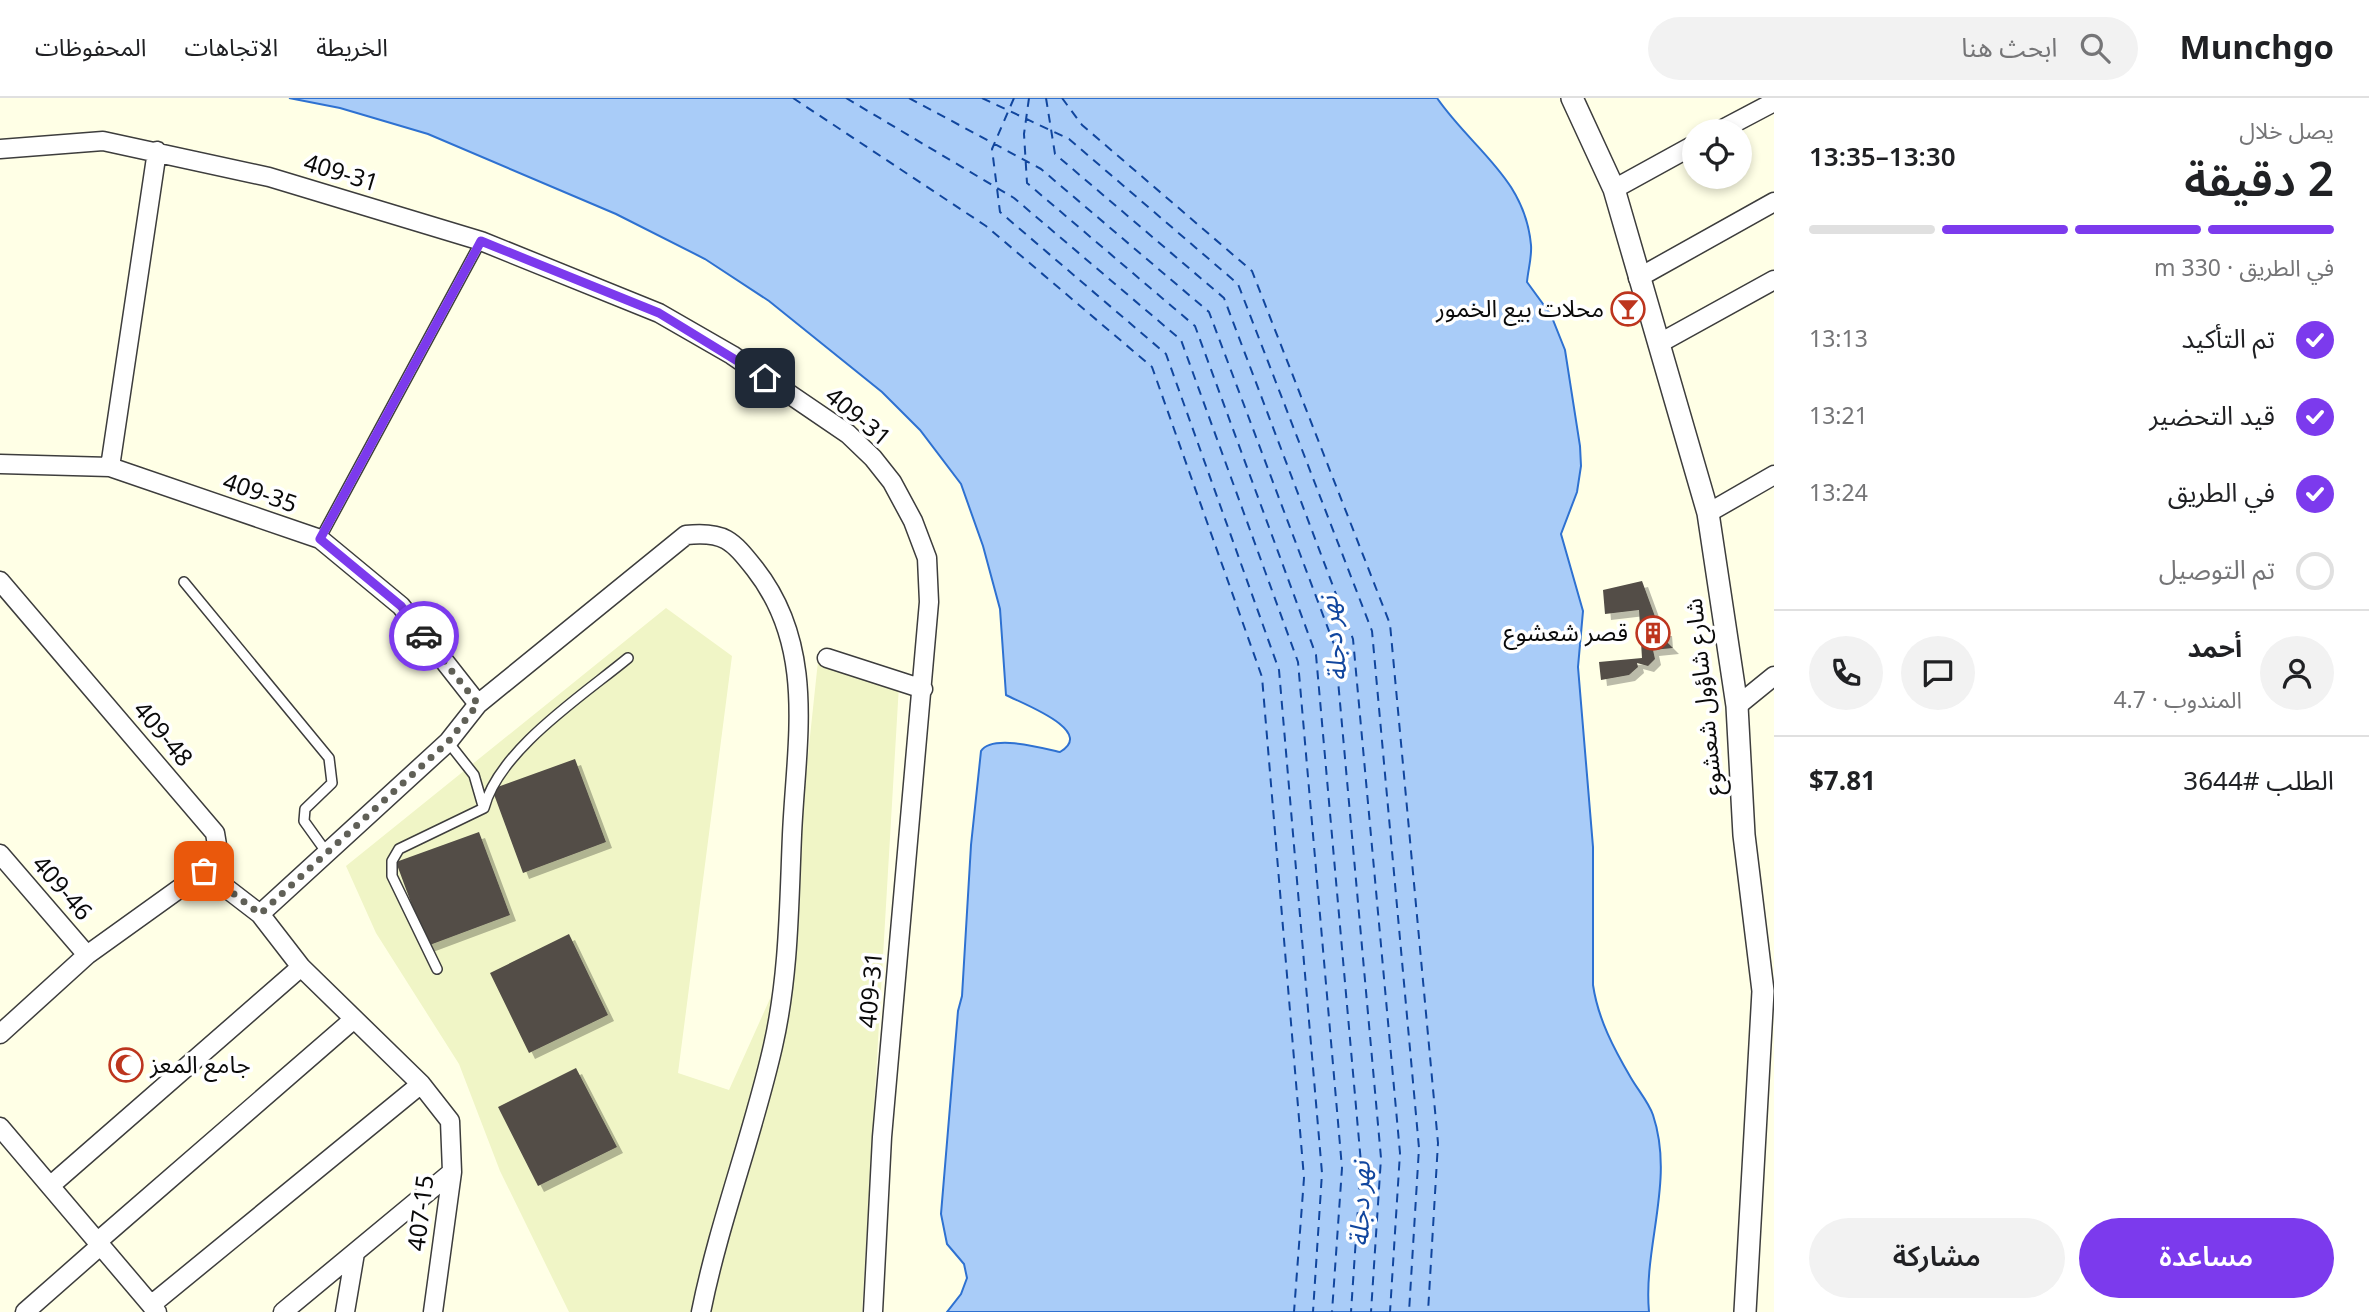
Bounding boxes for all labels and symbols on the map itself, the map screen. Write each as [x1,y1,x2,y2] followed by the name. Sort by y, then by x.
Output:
[297,138,385,209] street label: 409-31
[1435,284,1604,335] place label: محلات بيع الخمور
[1609,290,1647,328] bar icon: محلات بيع الخمور
[735,348,795,408] pin
[812,373,903,461] street label: 409-31
[215,457,304,530] street label: 409-35
[1301,591,1366,685] water label: نهر دجلة
[1669,596,1740,798] street label: شارع شاؤول شعشوع
[389,601,459,671] courier
[1504,608,1628,659] place label: قصر شعشوع
[1634,614,1672,652] building icon: قصر شعشوع
[119,689,207,780] street label: 409-48
[174,841,234,901] pin
[17,843,106,934] street label: 409-46
[843,950,900,1030] street label: 409-31
[149,1040,251,1091] place label: جامع المعز
[107,1046,145,1084] mosque icon: جامع المعز
[1332,1158,1389,1247] water label: نهر دجلة
[392,1172,451,1254] street label: 407-15

